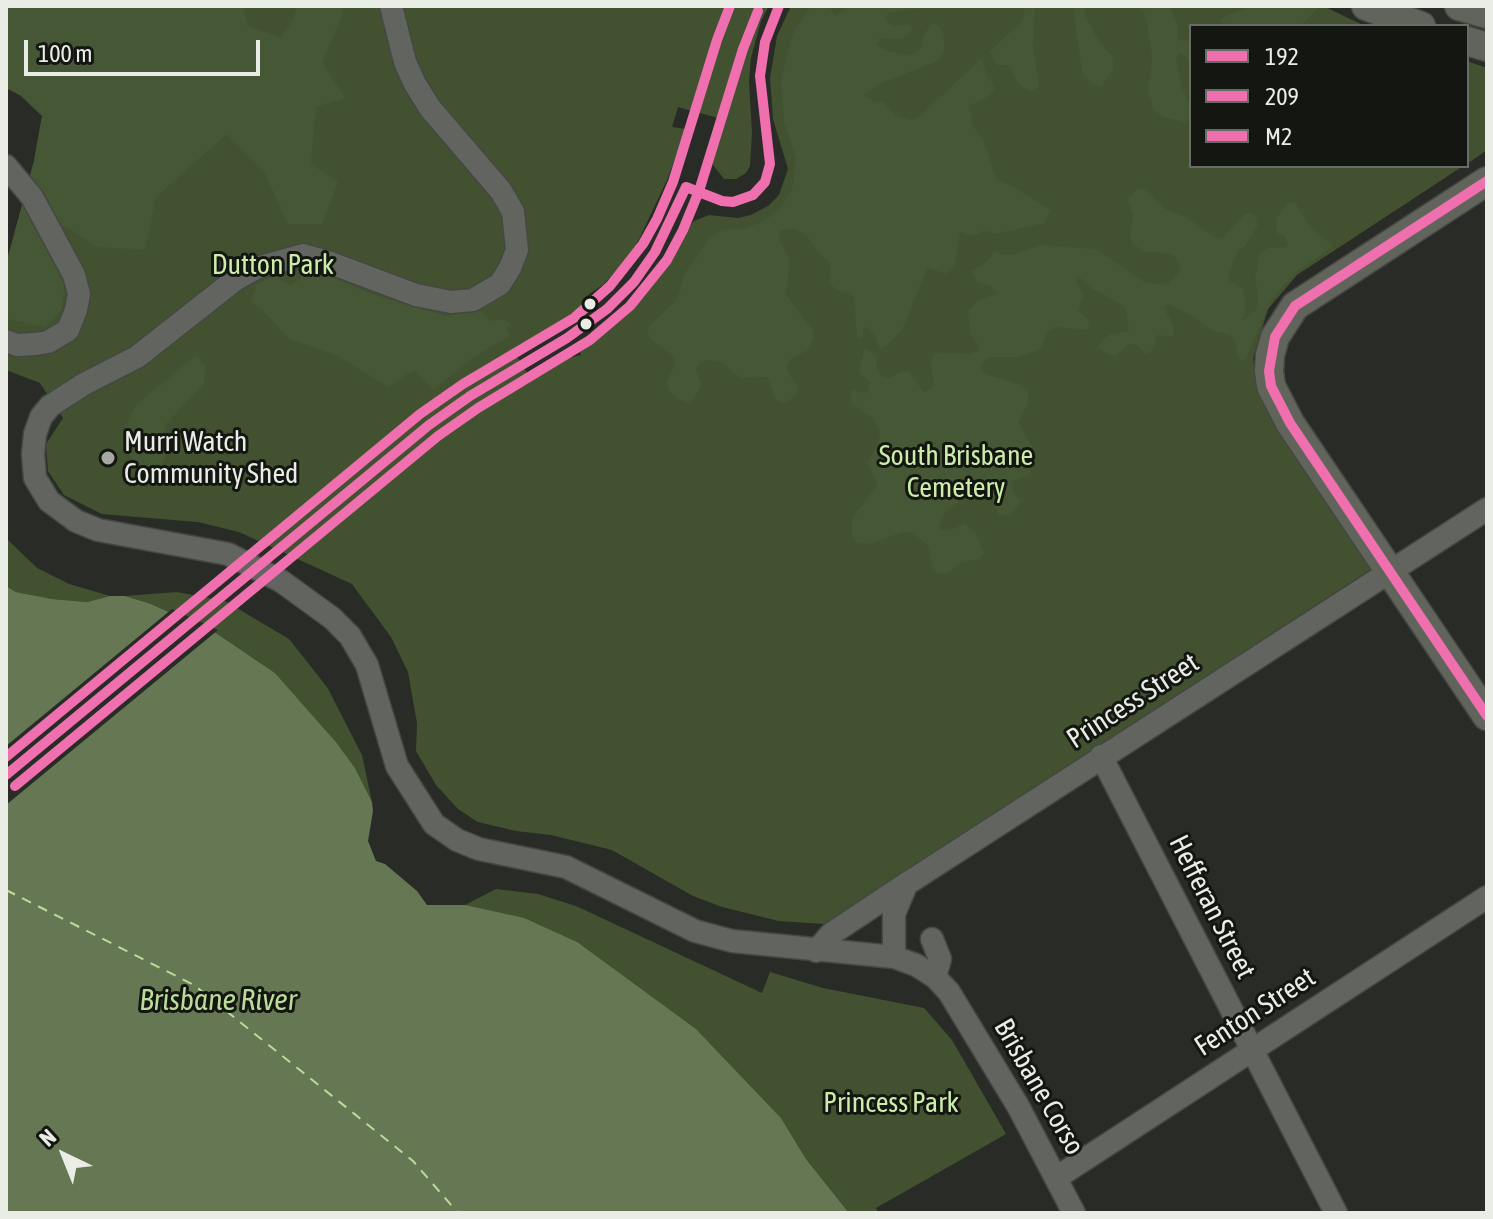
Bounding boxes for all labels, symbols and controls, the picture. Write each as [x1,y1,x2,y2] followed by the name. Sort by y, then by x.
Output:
[28,24,264,74] scale bar
[1189,24,1469,168] legend
[38,40,92,67] text: 100 m
[1265,43,1299,70] text: 192
[1265,83,1299,110] text: 209
[1265,123,1292,150] text: M2
[212,248,334,282] park label: Dutton Park
[582,296,598,312] unlabelled marker
[578,316,594,332] unlabelled marker
[124,425,298,491] place label: Murri Watch Community Shed
[879,439,1033,505] park label: South Brisbane Cemetery
[99,449,117,467] marker: Murri Watch Community Shed
[1061,646,1205,756] street label: Princess Street
[1162,830,1262,984] street label: Hefferan Street
[1188,961,1322,1063] street label: Fenton Street
[139,983,297,1019] water label: Brisbane River
[987,1013,1091,1161] street label: Brisbane Corso
[823,1086,959,1120] park label: Princess Park
[24,1115,104,1195] north arrow
[34,1124,61,1151] text: N

